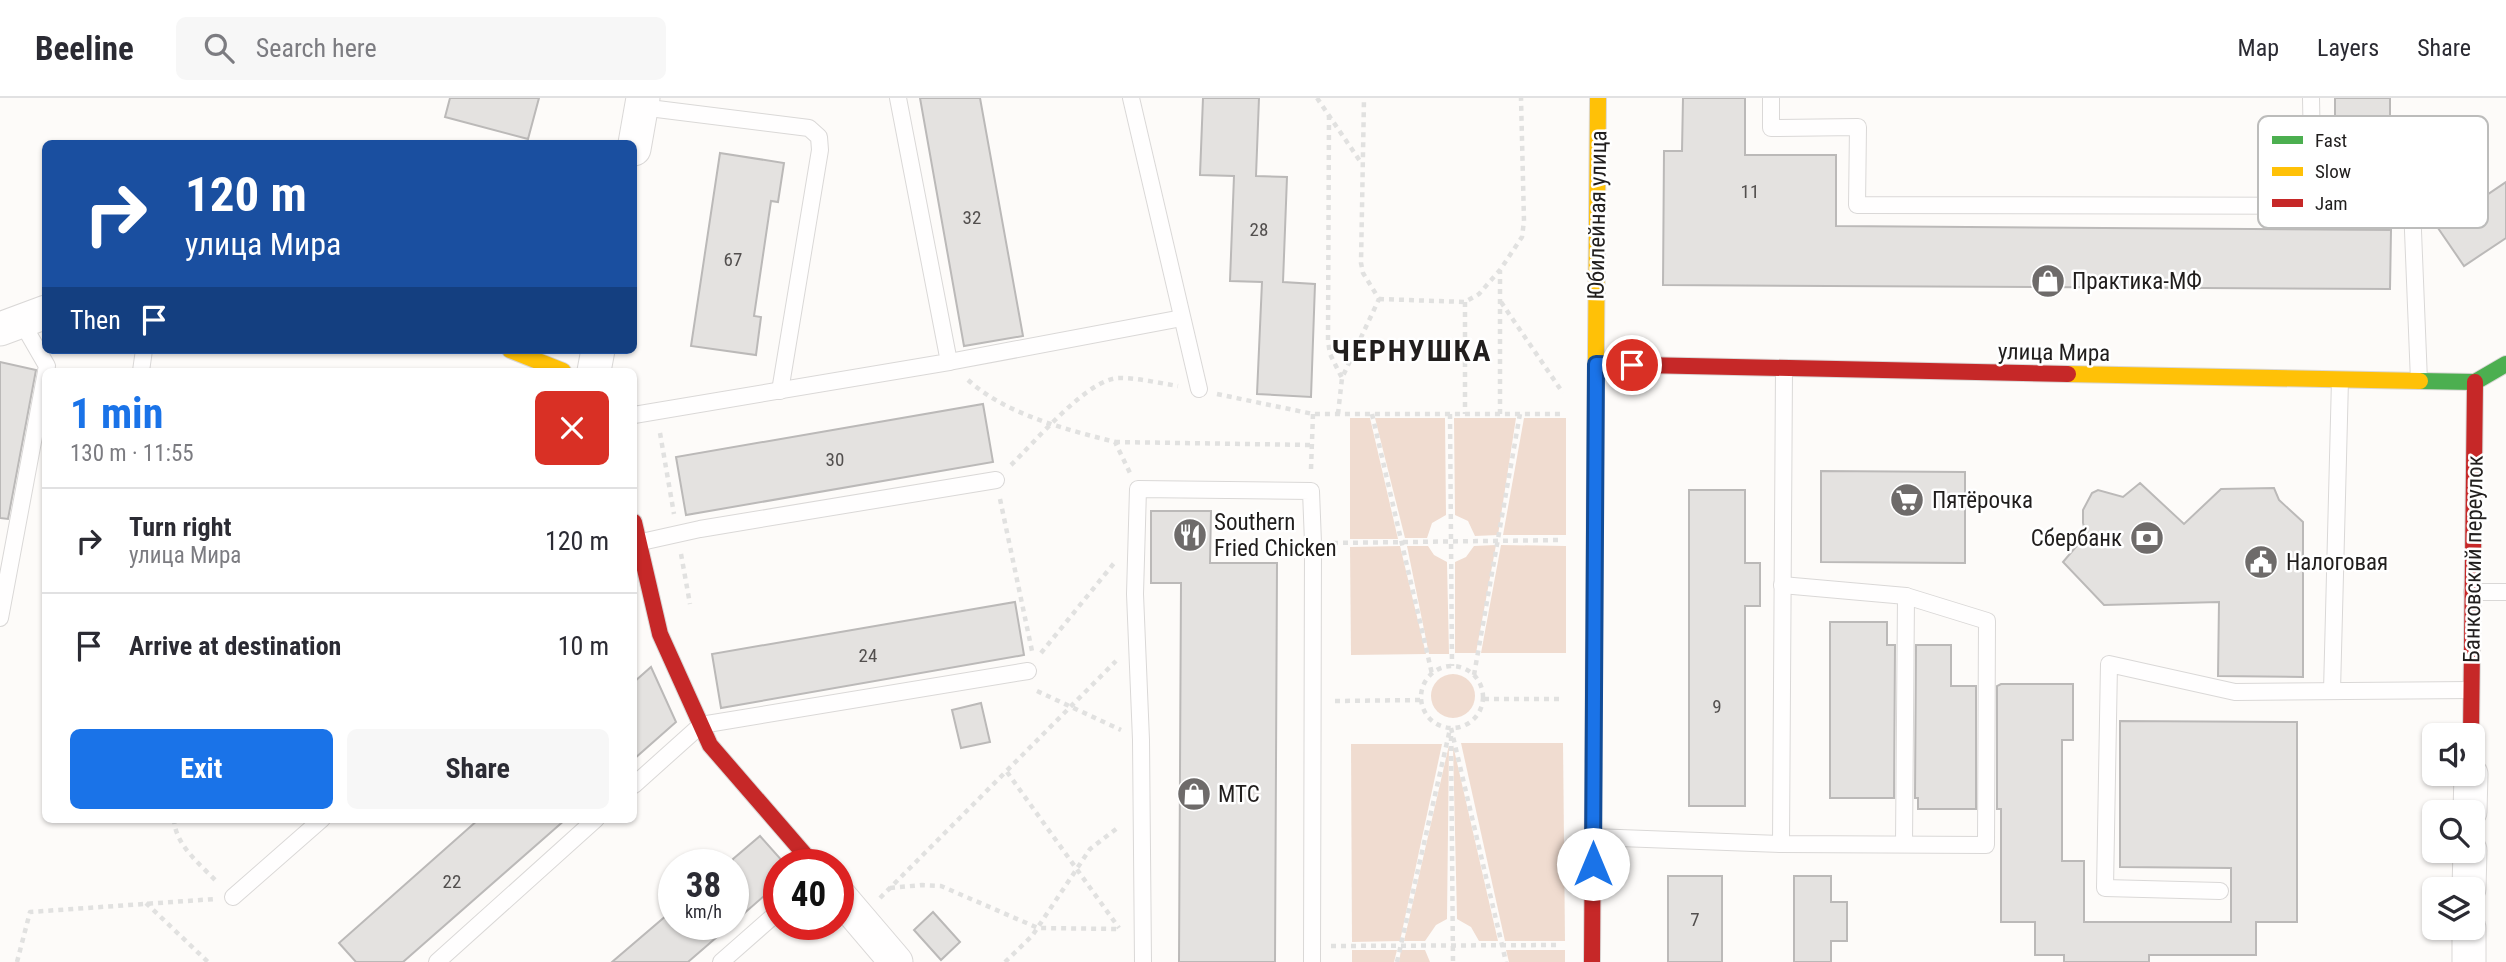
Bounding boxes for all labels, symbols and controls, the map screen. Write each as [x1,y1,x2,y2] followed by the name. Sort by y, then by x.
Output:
[176,17,666,80] search box
[35,29,134,68] text: Beeline
[200,29,238,67] icon: search
[256,33,377,63] text: Search here
[2238,34,2279,62] text: Map
[2317,34,2379,62] text: Layers
[2417,34,2471,62] text: Share
[2258,116,2488,228] legend
[2315,129,2347,152] text: Fast
[1583,130,1612,300] street label: Юбилейная улица
[2315,160,2351,183] text: Slow
[185,166,307,223] text: 120 m
[70,168,161,259] icon: right
[1741,180,1759,203] house number: 11
[2315,192,2348,215] text: Jam
[963,206,981,229] house number: 32
[1250,218,1268,241] house number: 28
[185,225,341,263] text: улица Мира
[724,248,742,271] house number: 67
[2029,262,2067,300] shop icon: Практика-МФ
[2072,268,2202,295] place label: Практика-МФ
[135,301,173,339] icon: arrive
[70,305,121,335] text: Then
[1332,333,1492,368] district label: ЧЕРНУШКА
[1602,335,1662,395] pin
[1998,338,2110,367] street label: улица Мира
[1613,346,1651,384] icon: arrive
[70,389,163,438] text: 1 min
[535,391,609,465] button: close
[70,440,194,467] text: 130 m · 11:55
[826,448,844,471] house number: 30
[2458,455,2489,663] street label: Банковский переулок
[1888,481,1926,519] supermarket icon: Пятёрочка
[1932,487,2033,514] place label: Пятёрочка
[1214,509,1337,562] place label: Southern Fried Chicken
[129,512,231,542] text: Turn right
[1171,516,1209,554] restaurant icon: Southern Fried Chicken
[2128,519,2166,557] bank icon: Сбербанк
[70,522,108,560] icon: right
[2031,525,2122,552] place label: Сбербанк
[545,526,609,556] text: 120 m
[129,542,241,569] text: улица Мира
[2242,543,2280,581] public building icon: Налоговая
[2286,549,2388,576] place label: Налоговая
[70,627,108,665] icon: arrive
[129,631,341,661] text: Arrive at destination
[558,631,609,661] text: 10 m
[859,644,877,667] house number: 24
[1712,695,1722,718] house number: 9
[2422,723,2485,940] map controls
[2422,723,2485,786] button: sound
[70,729,333,809] button: Exit
[347,729,609,809] button: Share
[1175,775,1213,813] shop icon: МТС
[1218,781,1260,808] place label: МТС
[2422,800,2485,863] button: search
[1556,827,1630,901] position arrow
[763,849,854,940] speed limit sign: 40
[686,865,721,906] text: 38
[443,870,461,893] house number: 22
[2422,877,2485,940] button: layers
[685,901,722,922] text: km/h
[1690,908,1700,931] house number: 7

